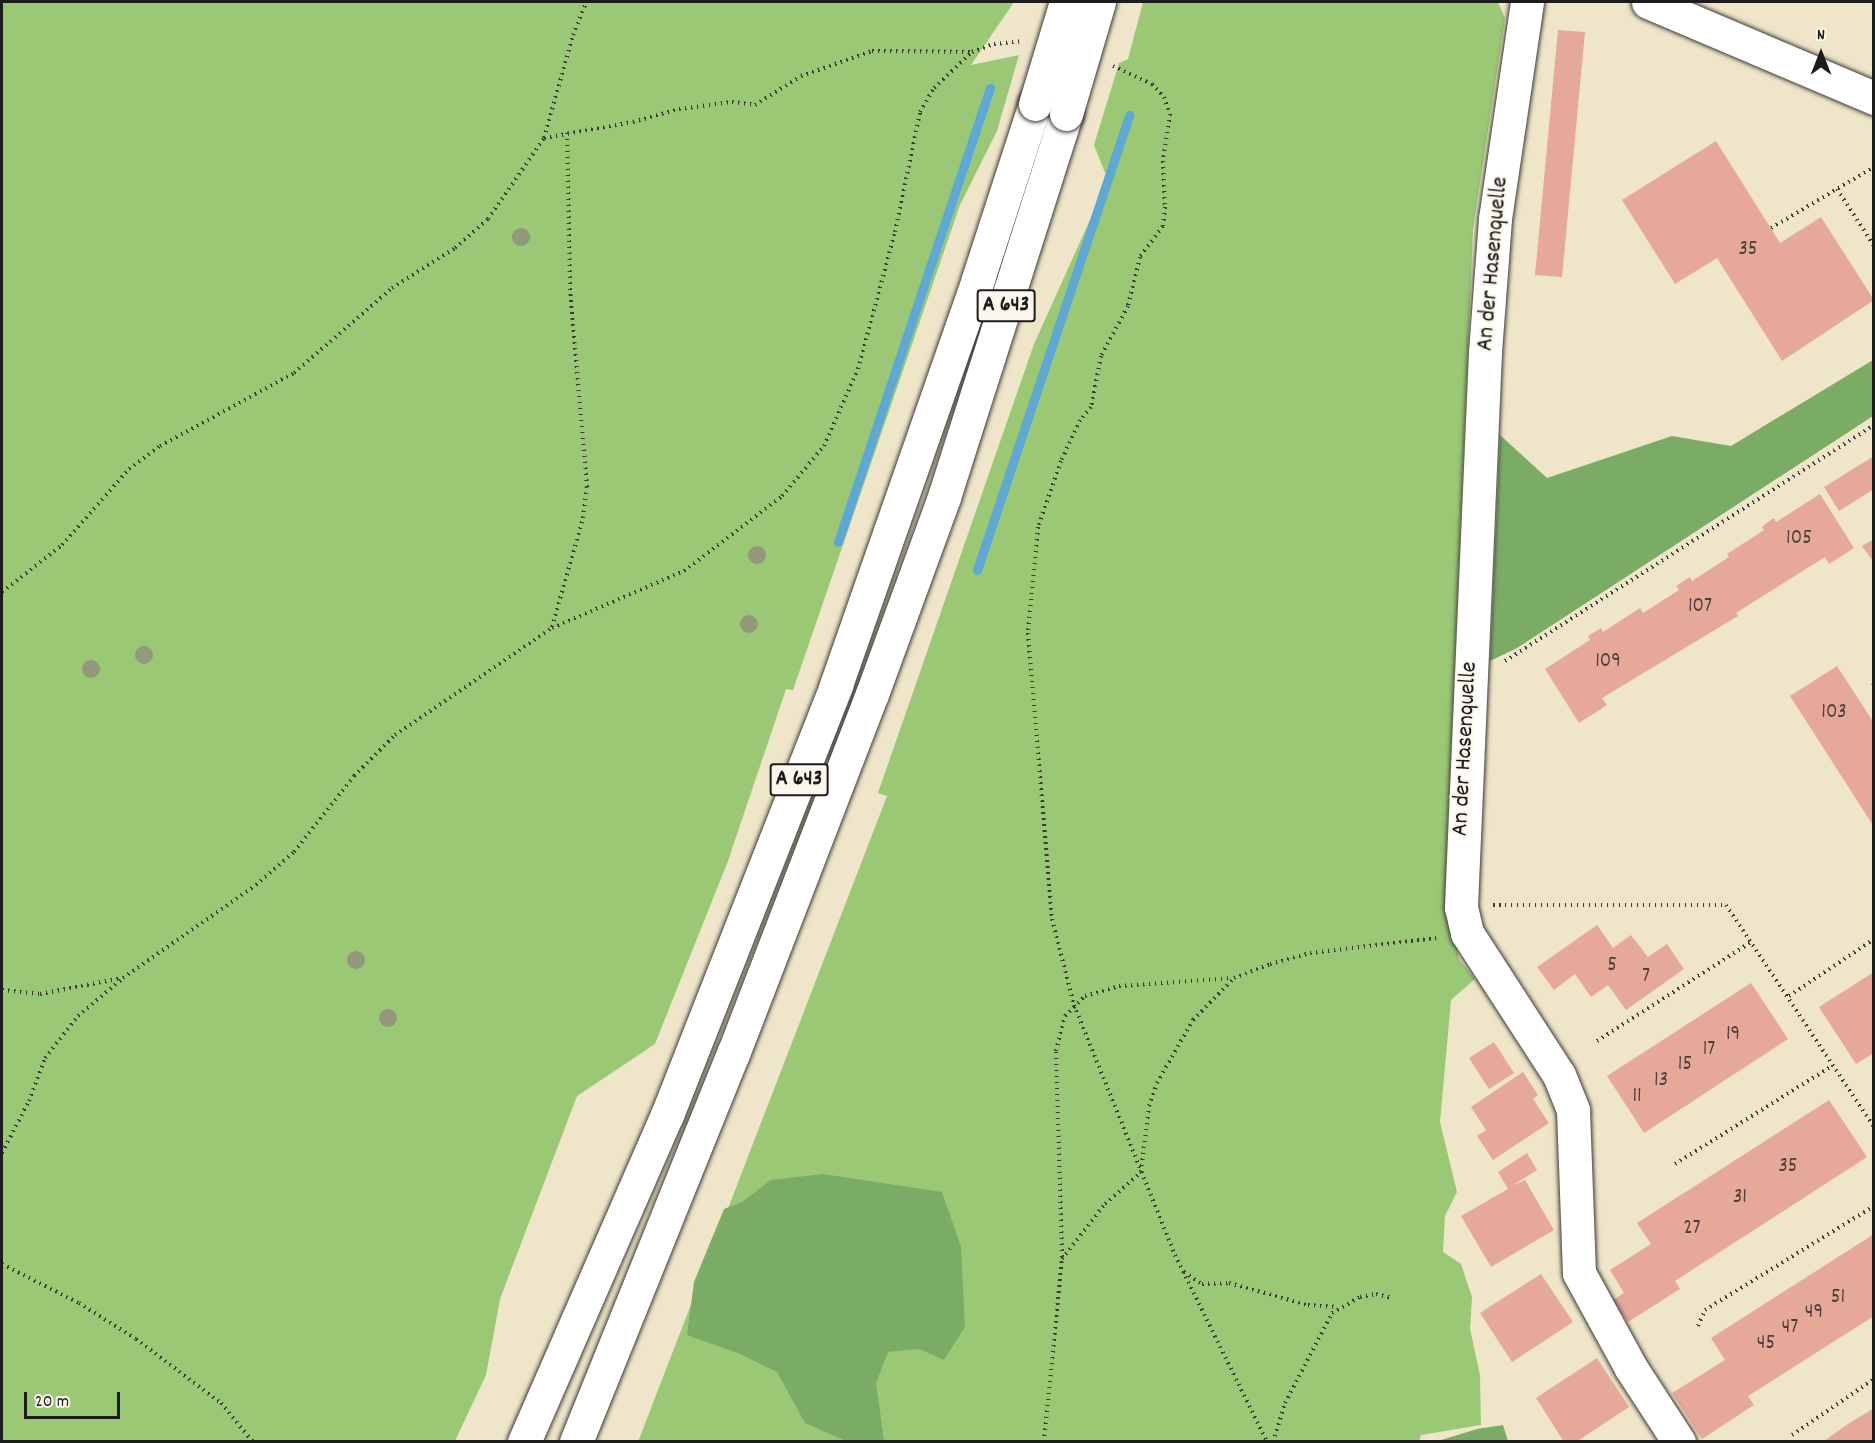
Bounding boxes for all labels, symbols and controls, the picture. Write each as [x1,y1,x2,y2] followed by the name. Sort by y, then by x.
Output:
[1791,24,1851,84] north arrow
[1817,24,1825,47] text: N
[1472,176,1516,352] street label: An der Hasenquelle
[1738,237,1758,263] house number: 35
[976,287,1036,325] road number: A 643
[1786,526,1812,552] house number: 105
[1688,594,1712,620] house number: 107
[1595,649,1621,675] house number: 109
[1447,661,1485,837] street label: An der Hasenquelle
[1821,700,1847,726] house number: 103
[769,761,829,799] road number: A 643
[1607,953,1617,979] house number: 5
[1642,964,1650,990] house number: 7
[1726,1022,1740,1048] house number: 19
[1703,1037,1715,1063] house number: 17
[1678,1052,1692,1078] house number: 15
[1654,1068,1668,1094] house number: 13
[1632,1084,1642,1110] house number: 11
[1778,1154,1798,1180] house number: 35
[1733,1185,1747,1211] house number: 31
[1683,1216,1701,1242] house number: 27
[1831,1285,1845,1311] house number: 51
[1805,1300,1823,1326] house number: 49
[1782,1315,1798,1341] house number: 47
[1757,1331,1775,1357] house number: 45
[27,1380,123,1418] scale bar
[35,1390,69,1415] text: 20 m

